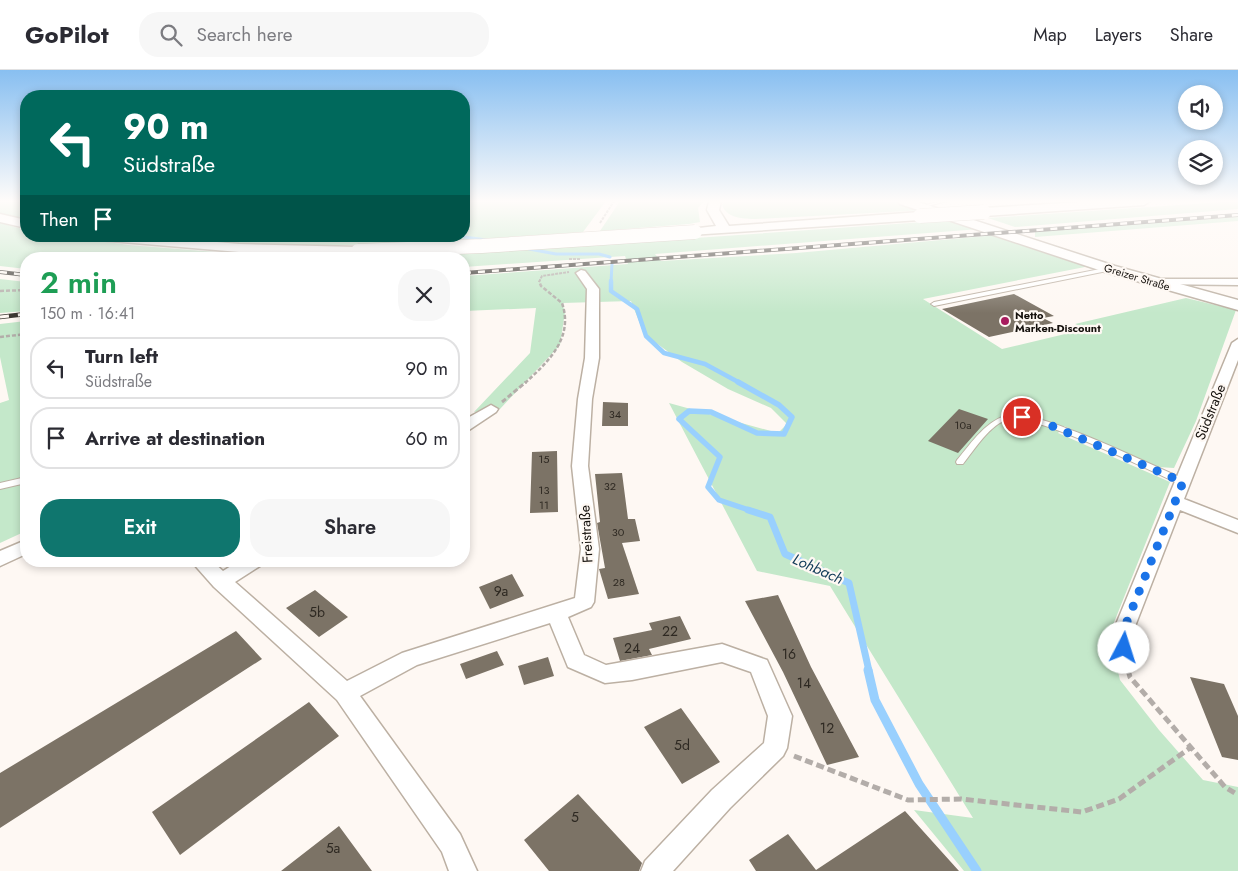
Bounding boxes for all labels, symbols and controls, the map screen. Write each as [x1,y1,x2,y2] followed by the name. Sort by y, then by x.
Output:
[139,12,489,57] search box
[25,17,109,52] text: GoPilot
[157,21,185,49] icon: search
[197,21,293,48] text: Search here
[1033,22,1067,48] text: Map
[1095,22,1142,48] text: Layers
[1170,22,1213,48] text: Share
[1178,85,1223,185] map controls
[1178,85,1223,130] button: sound
[123,102,209,152] text: 90 m
[40,110,105,175] icon: left
[1178,140,1223,185] button: layers
[123,148,215,180] text: Südstraße
[89,205,117,233] icon: arrive
[40,206,79,233] text: Then
[1102,259,1172,295] street label: Greizer Straße
[40,261,117,304] text: 2 min
[398,269,450,321] button: close
[40,302,135,325] text: 150 m · 16:41
[1015,307,1101,336] place label: Netto Marken-Discount
[999,315,1011,327] marker: Netto Marken-Discount
[85,343,158,370] text: Turn left
[42,354,70,382] icon: left
[405,355,448,382] text: 90 m
[85,370,152,393] text: Südstraße
[1190,381,1230,443] street label: Südstraße
[1001,396,1043,438] pin
[1008,403,1036,431] icon: arrive
[609,406,622,422] house number: 34
[955,417,971,433] house number: 10a
[42,424,70,452] icon: arrive
[85,425,265,452] text: Arrive at destination
[405,425,448,452] text: 60 m
[538,451,550,467] house number: 15
[604,478,616,494] house number: 32
[539,482,549,498] house number: 13
[539,497,549,513] house number: 11
[40,499,240,557] button: Exit
[250,499,450,557] button: Share
[575,505,597,563] street label: Freistraße
[612,524,625,540] house number: 30
[789,548,847,590] water label: Lohbach
[613,574,625,590] house number: 28
[494,581,508,601] house number: 9a
[309,602,325,622] house number: 5b
[662,621,678,641] house number: 22
[1097,621,1149,673] position arrow
[624,638,640,658] house number: 24
[782,644,796,664] house number: 16
[797,673,811,693] house number: 14
[820,718,834,738] house number: 12
[674,735,690,755] house number: 5d
[571,807,579,827] house number: 5
[326,838,340,858] house number: 5a

